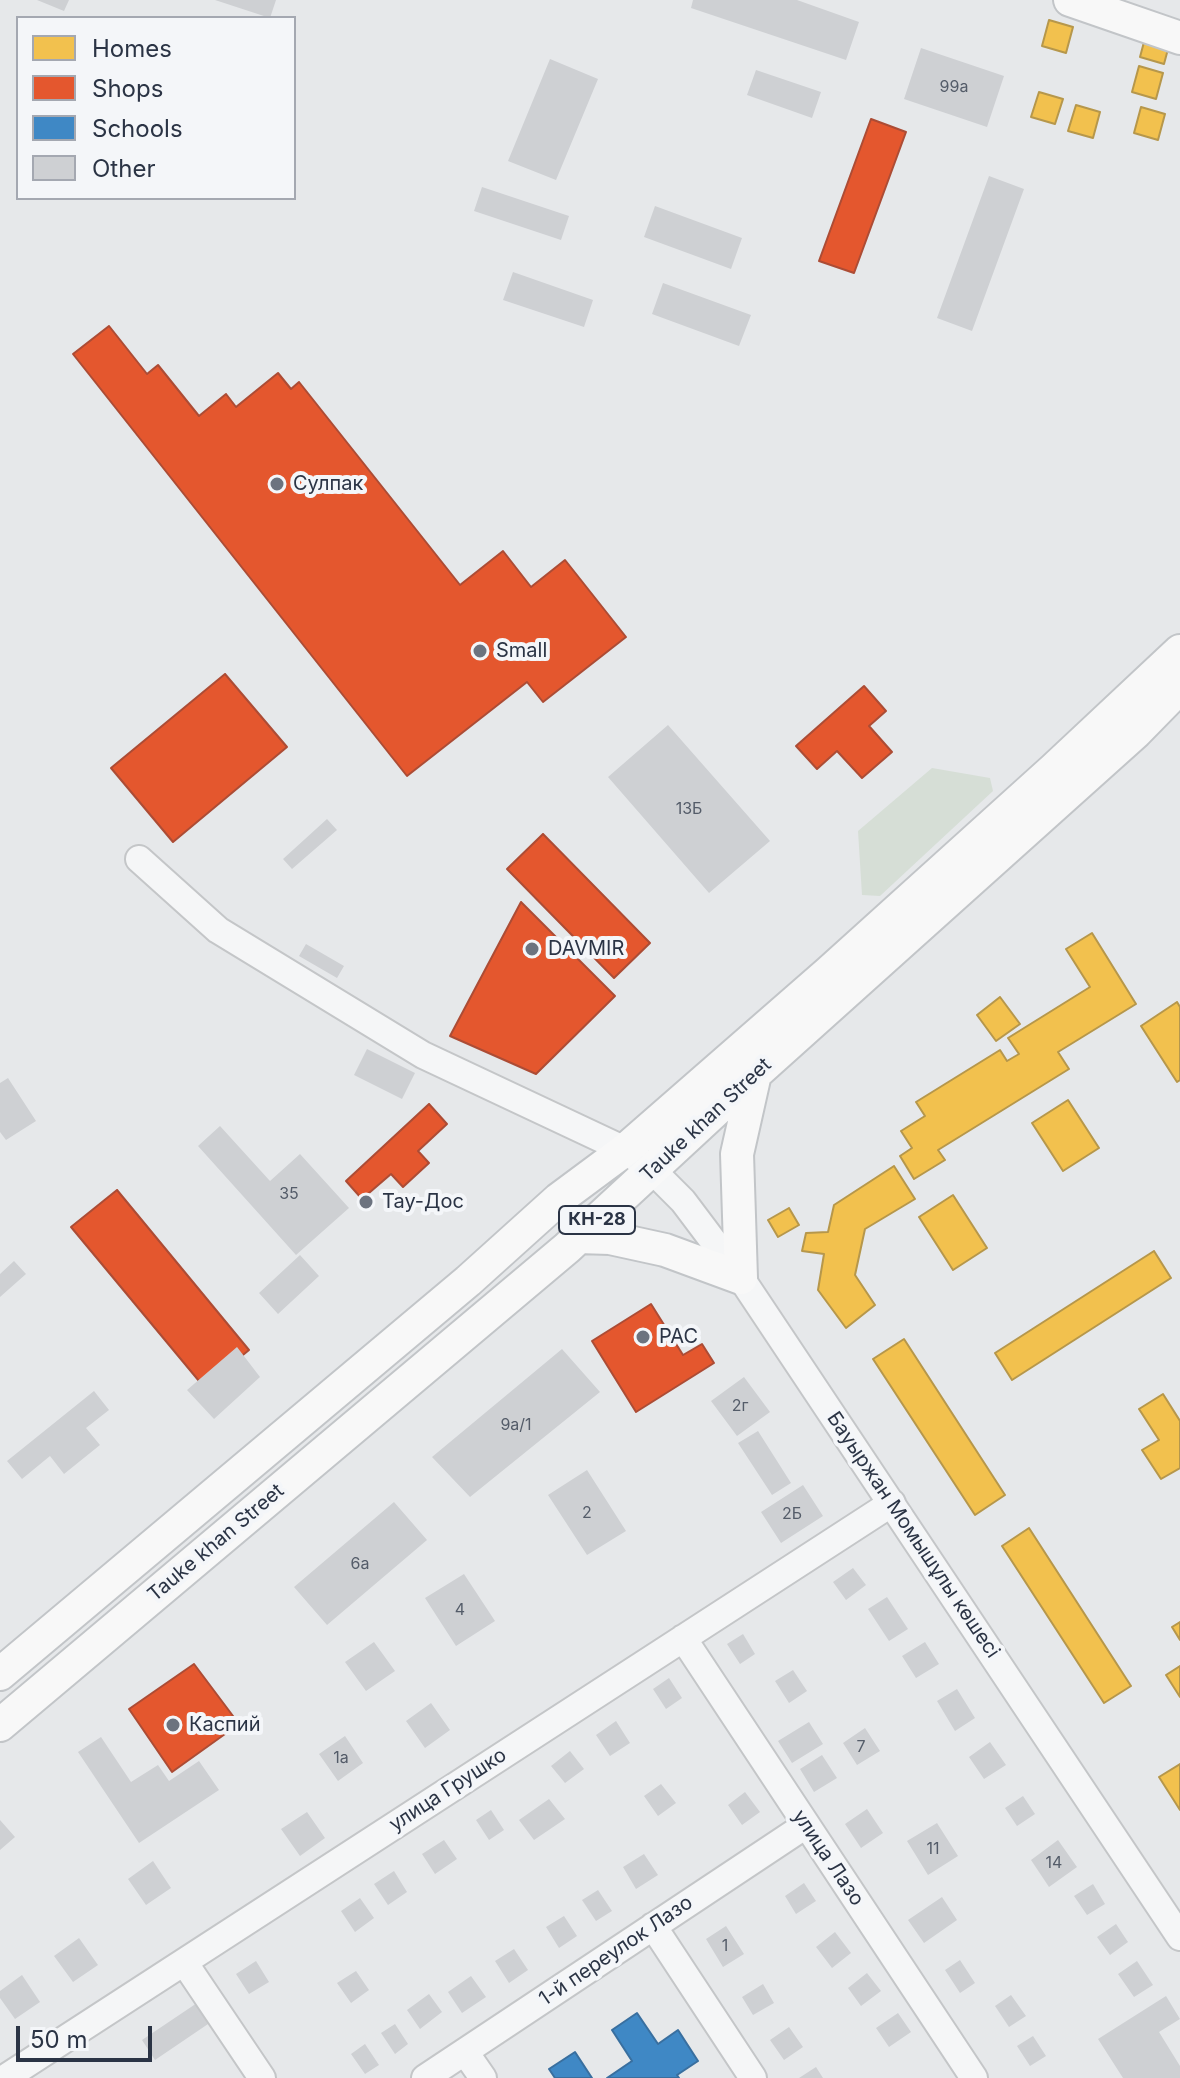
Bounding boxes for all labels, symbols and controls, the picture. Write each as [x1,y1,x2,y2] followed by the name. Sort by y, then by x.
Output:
[16,16,296,200] legend
[92,34,172,63] text: Homes
[92,74,163,103] text: Shops
[940,77,968,97] house number: 99а
[92,114,183,143] text: Schools
[92,154,155,183] text: Other
[293,472,363,496] place label: Сулпак
[268,475,286,493] marker: Сулпак
[496,639,547,663] place label: Small
[471,642,489,660] marker: Small
[676,799,702,819] house number: 13Б
[548,937,624,961] place label: DAVMIR
[523,940,541,958] marker: DAVMIR
[636,1053,776,1187] street label: Tauke khan Street
[279,1184,299,1204] house number: 35
[382,1190,464,1214] place label: Тау-Дос
[357,1193,375,1211] marker: Тау-Дос
[559,1206,635,1234] road number: КН-28
[659,1325,698,1349] place label: РАС
[634,1328,652,1346] marker: РАС
[732,1396,748,1416] house number: 2г
[821,1407,1005,1663] street label: Бауыржан Момышұлы көшесі
[500,1415,532,1435] house number: 9а/1
[143,1479,289,1607] street label: Tauke khan Street
[582,1503,592,1523] house number: 2
[782,1504,802,1524] house number: 2Б
[351,1554,369,1574] house number: 6а
[455,1600,465,1620] house number: 4
[189,1713,261,1737] place label: Каспий
[164,1716,182,1734] marker: Каспий
[856,1737,866,1757] house number: 7
[385,1743,511,1837] street label: улица Грушко
[333,1748,349,1768] house number: 1а
[787,1805,869,1911] street label: улица Лазо
[926,1839,940,1859] house number: 11
[1046,1853,1062,1873] house number: 14
[535,1891,697,2011] street label: 1-й переулок Лазо
[722,1936,728,1956] house number: 1
[20,2010,156,2060] scale bar
[30,2025,88,2054] text: 50 m

